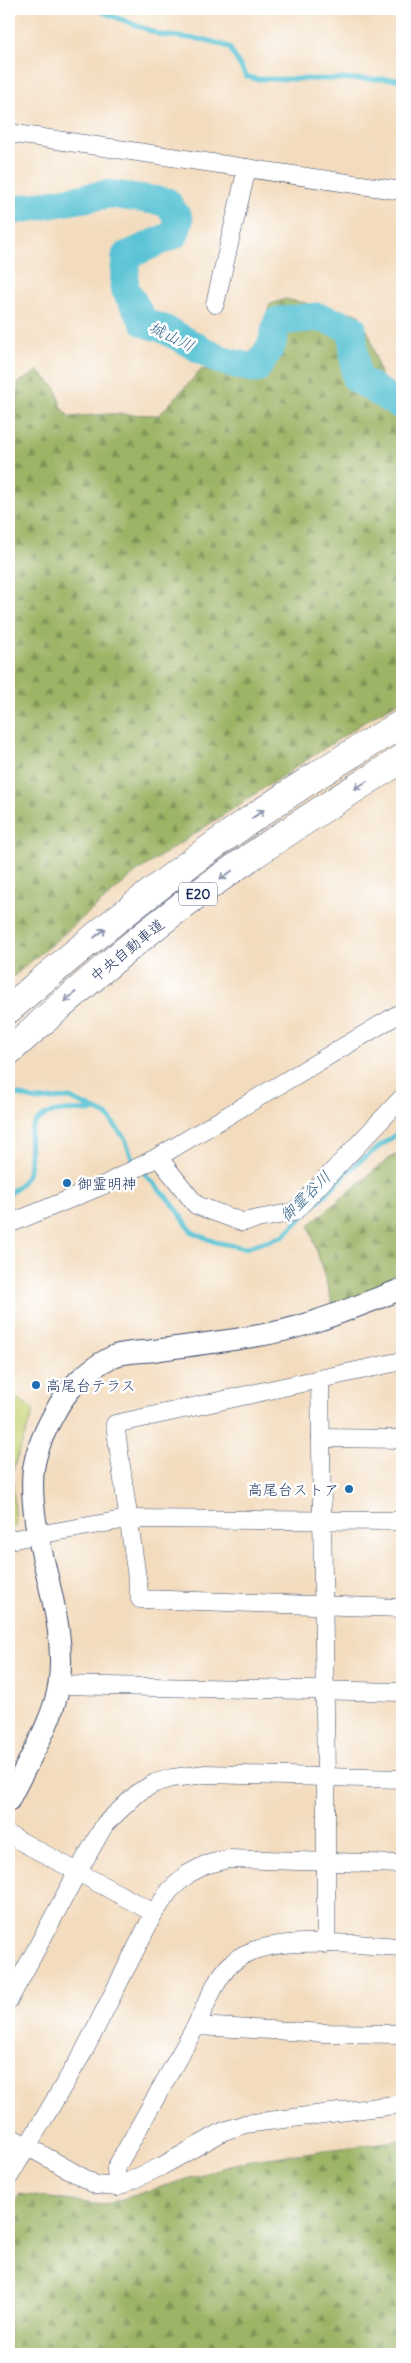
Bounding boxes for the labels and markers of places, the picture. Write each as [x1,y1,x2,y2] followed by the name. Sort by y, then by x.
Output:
[77,1174,137,1193] place label: 御霊明神
[61,1177,73,1189] marker: 御霊明神
[46,1376,135,1395] place label: 高尾台テラス
[30,1379,42,1391] marker: 高尾台テラス
[248,1480,339,1499] place label: 高尾台ストア
[343,1483,355,1495] marker: 高尾台ストア

